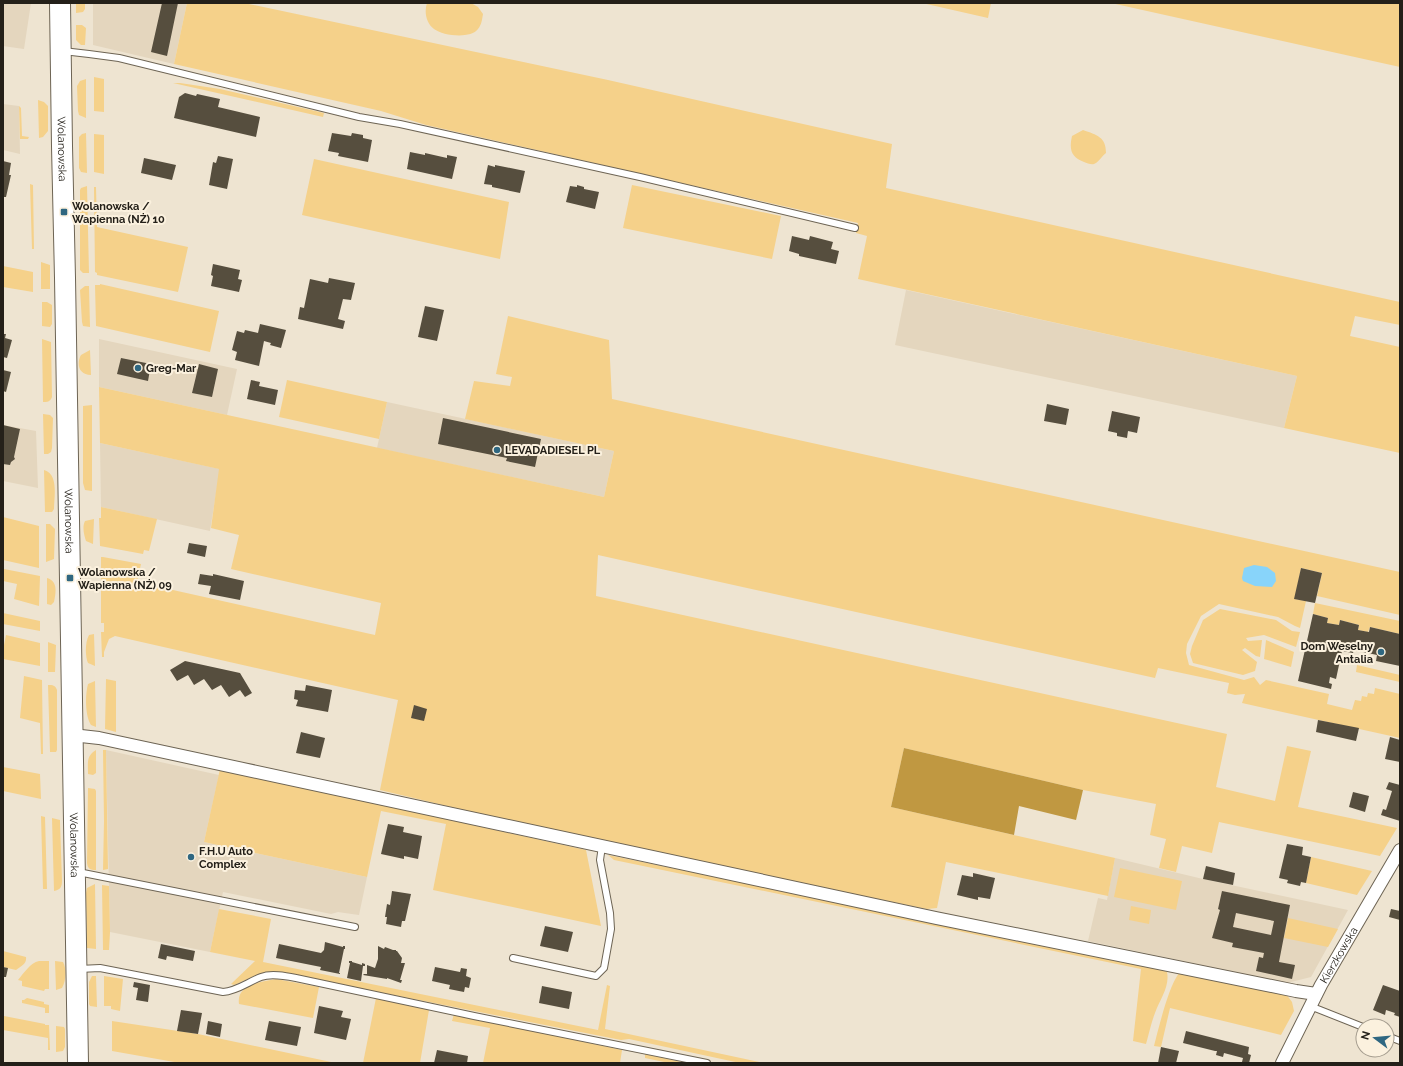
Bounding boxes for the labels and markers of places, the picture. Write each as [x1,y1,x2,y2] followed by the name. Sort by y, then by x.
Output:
[72,200,165,226] place label: Wolanowska / Wapienna (NŻ) 10
[59,207,69,217] marker: Wolanowska / Wapienna (NŻ) 10
[146,362,197,375] place label: Greg-Mar
[133,363,143,373] marker: Greg-Mar
[505,444,601,457] place label: LEVADADIESEL PL
[492,445,502,455] marker: LEVADADIESEL PL
[78,566,172,592] place label: Wolanowska / Wapienna (NŻ) 09
[65,573,75,583] marker: Wolanowska / Wapienna (NŻ) 09
[1300,640,1373,666] place label: Dom Weselny Antalia
[1376,647,1386,657] marker: Dom Weselny Antalia
[199,845,253,871] place label: F.H.U Auto Complex
[186,852,196,862] marker: F.H.U Auto Complex

